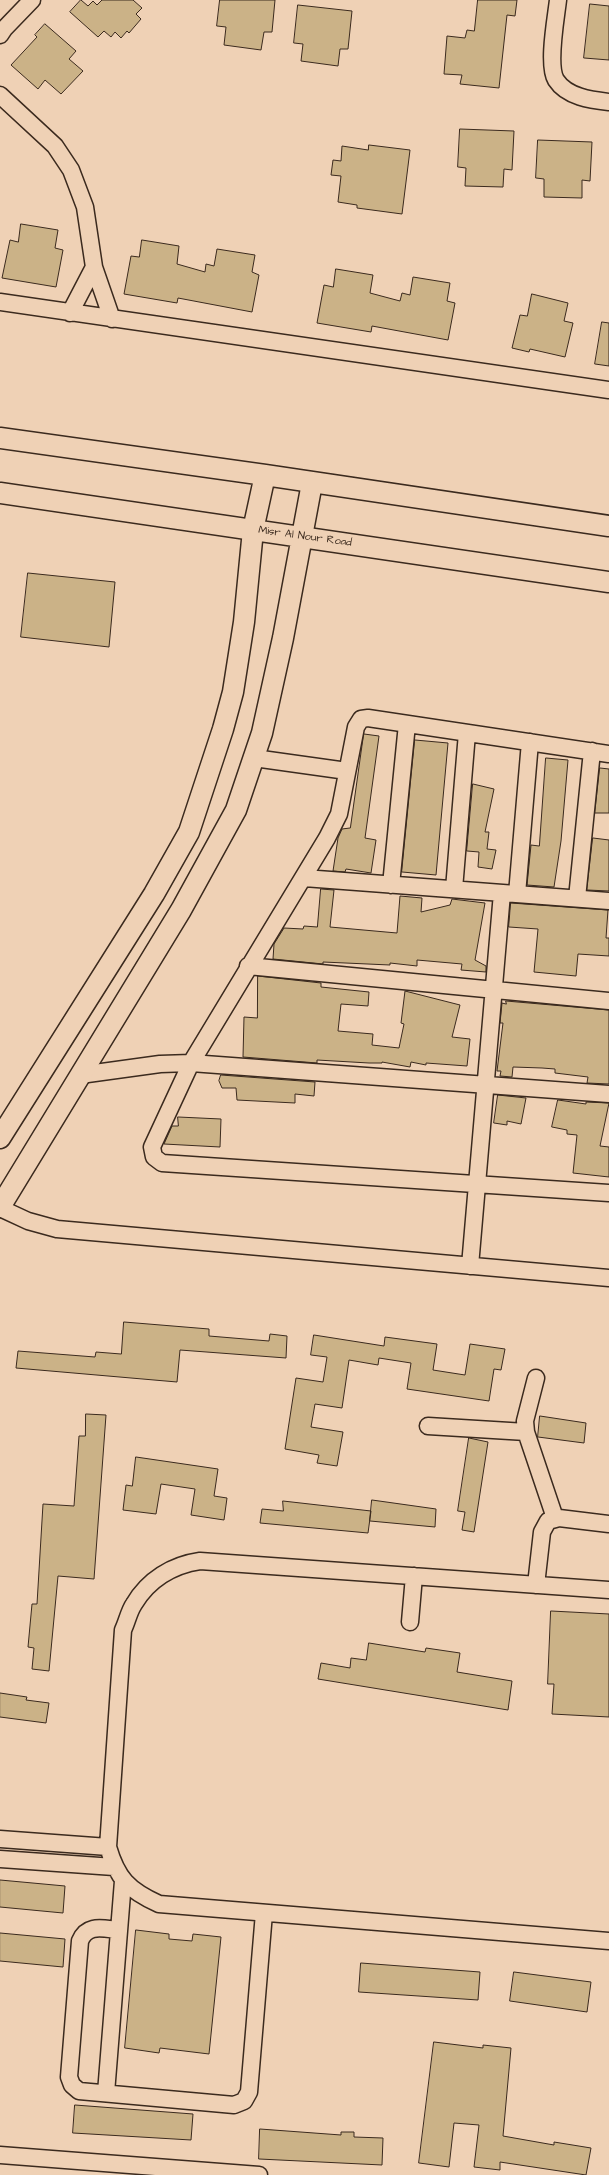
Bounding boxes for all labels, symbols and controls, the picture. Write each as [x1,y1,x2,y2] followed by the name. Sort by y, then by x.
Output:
[257,524,353,550] street label: Misr Al Nour Road

